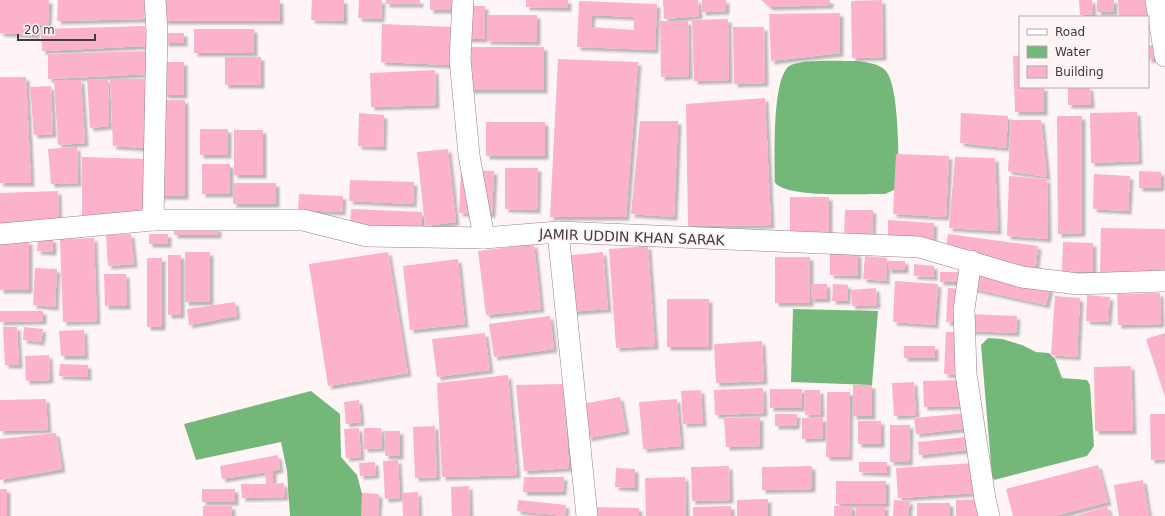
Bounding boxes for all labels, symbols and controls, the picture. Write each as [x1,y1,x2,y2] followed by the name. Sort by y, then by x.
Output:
[18,16,95,42] scale bar
[1019,16,1149,88] legend
[24,23,55,37] text: 20 m
[1055,25,1085,39] text: Road
[1055,45,1091,59] text: Water
[1055,65,1104,79] text: Building
[538,226,726,248] street label: JAMIR UDDIN KHAN SARAK

